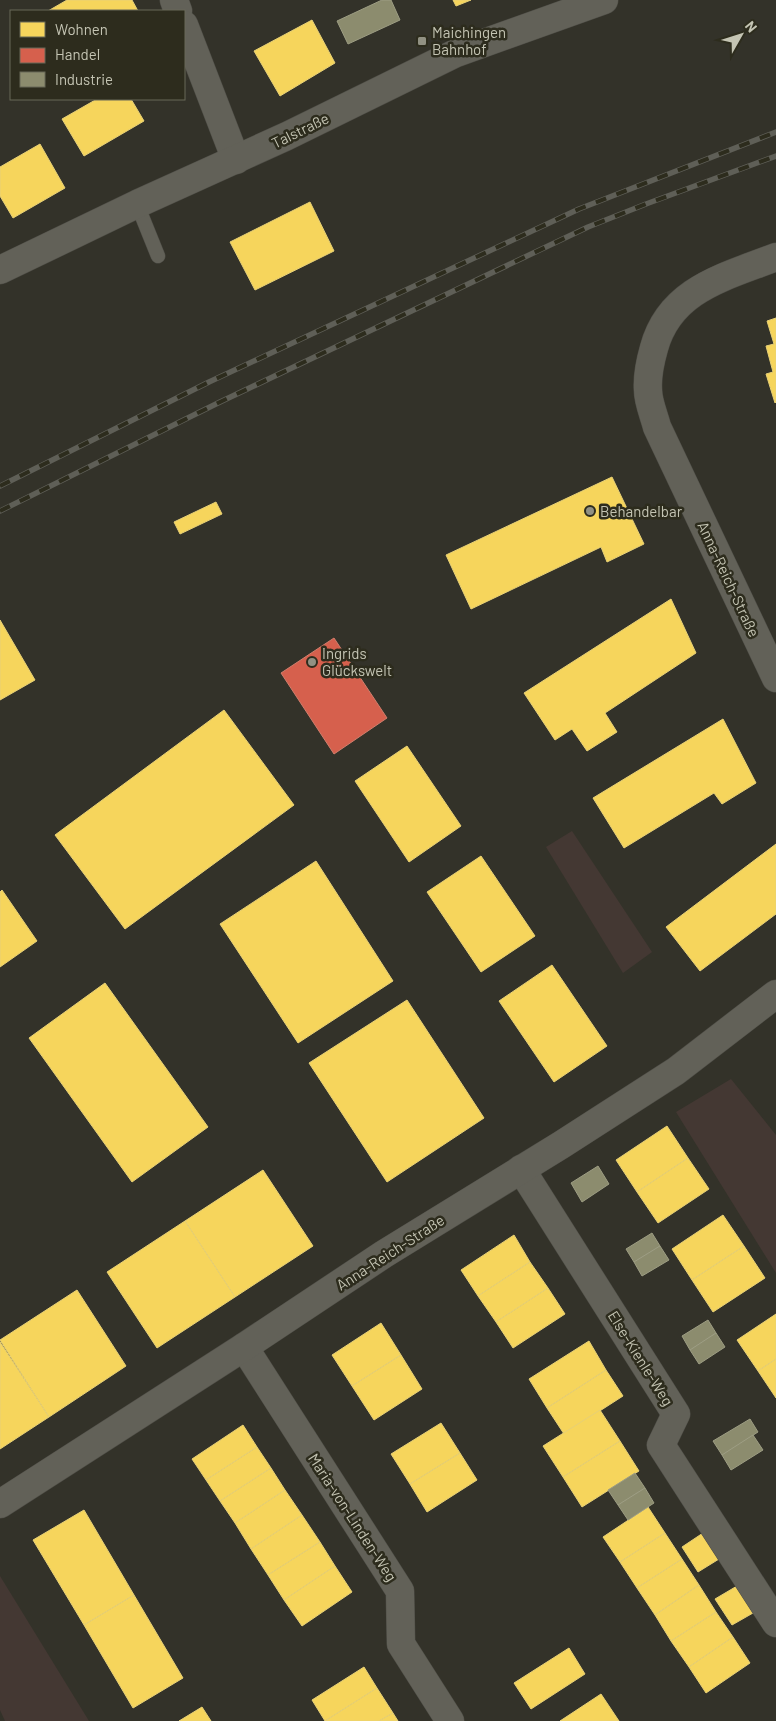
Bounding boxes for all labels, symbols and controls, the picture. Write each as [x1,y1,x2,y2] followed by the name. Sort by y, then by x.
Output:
[10,10,185,100] legend
[716,10,766,60] north arrow
[742,18,761,35] text: N
[55,20,108,38] text: Wohnen
[432,23,506,58] place label: Maichingen Bahnhof
[416,35,428,47] marker: Maichingen Bahnhof
[55,45,100,63] text: Handel
[55,70,113,88] text: Industrie
[268,108,332,152] street label: Talstraße
[600,502,683,520] place label: Behandelbar
[584,505,596,517] marker: Behandelbar
[694,518,764,640] street label: Anna-Reich-Straße
[322,644,392,679] place label: Ingrids Glückswelt
[306,656,318,668] marker: Ingrids Glückswelt
[333,1210,447,1294] street label: Anna-Reich-Straße
[605,1307,677,1409] street label: Else-Kienle-Weg
[305,1450,401,1584] street label: Maria-von-Linden-Weg

